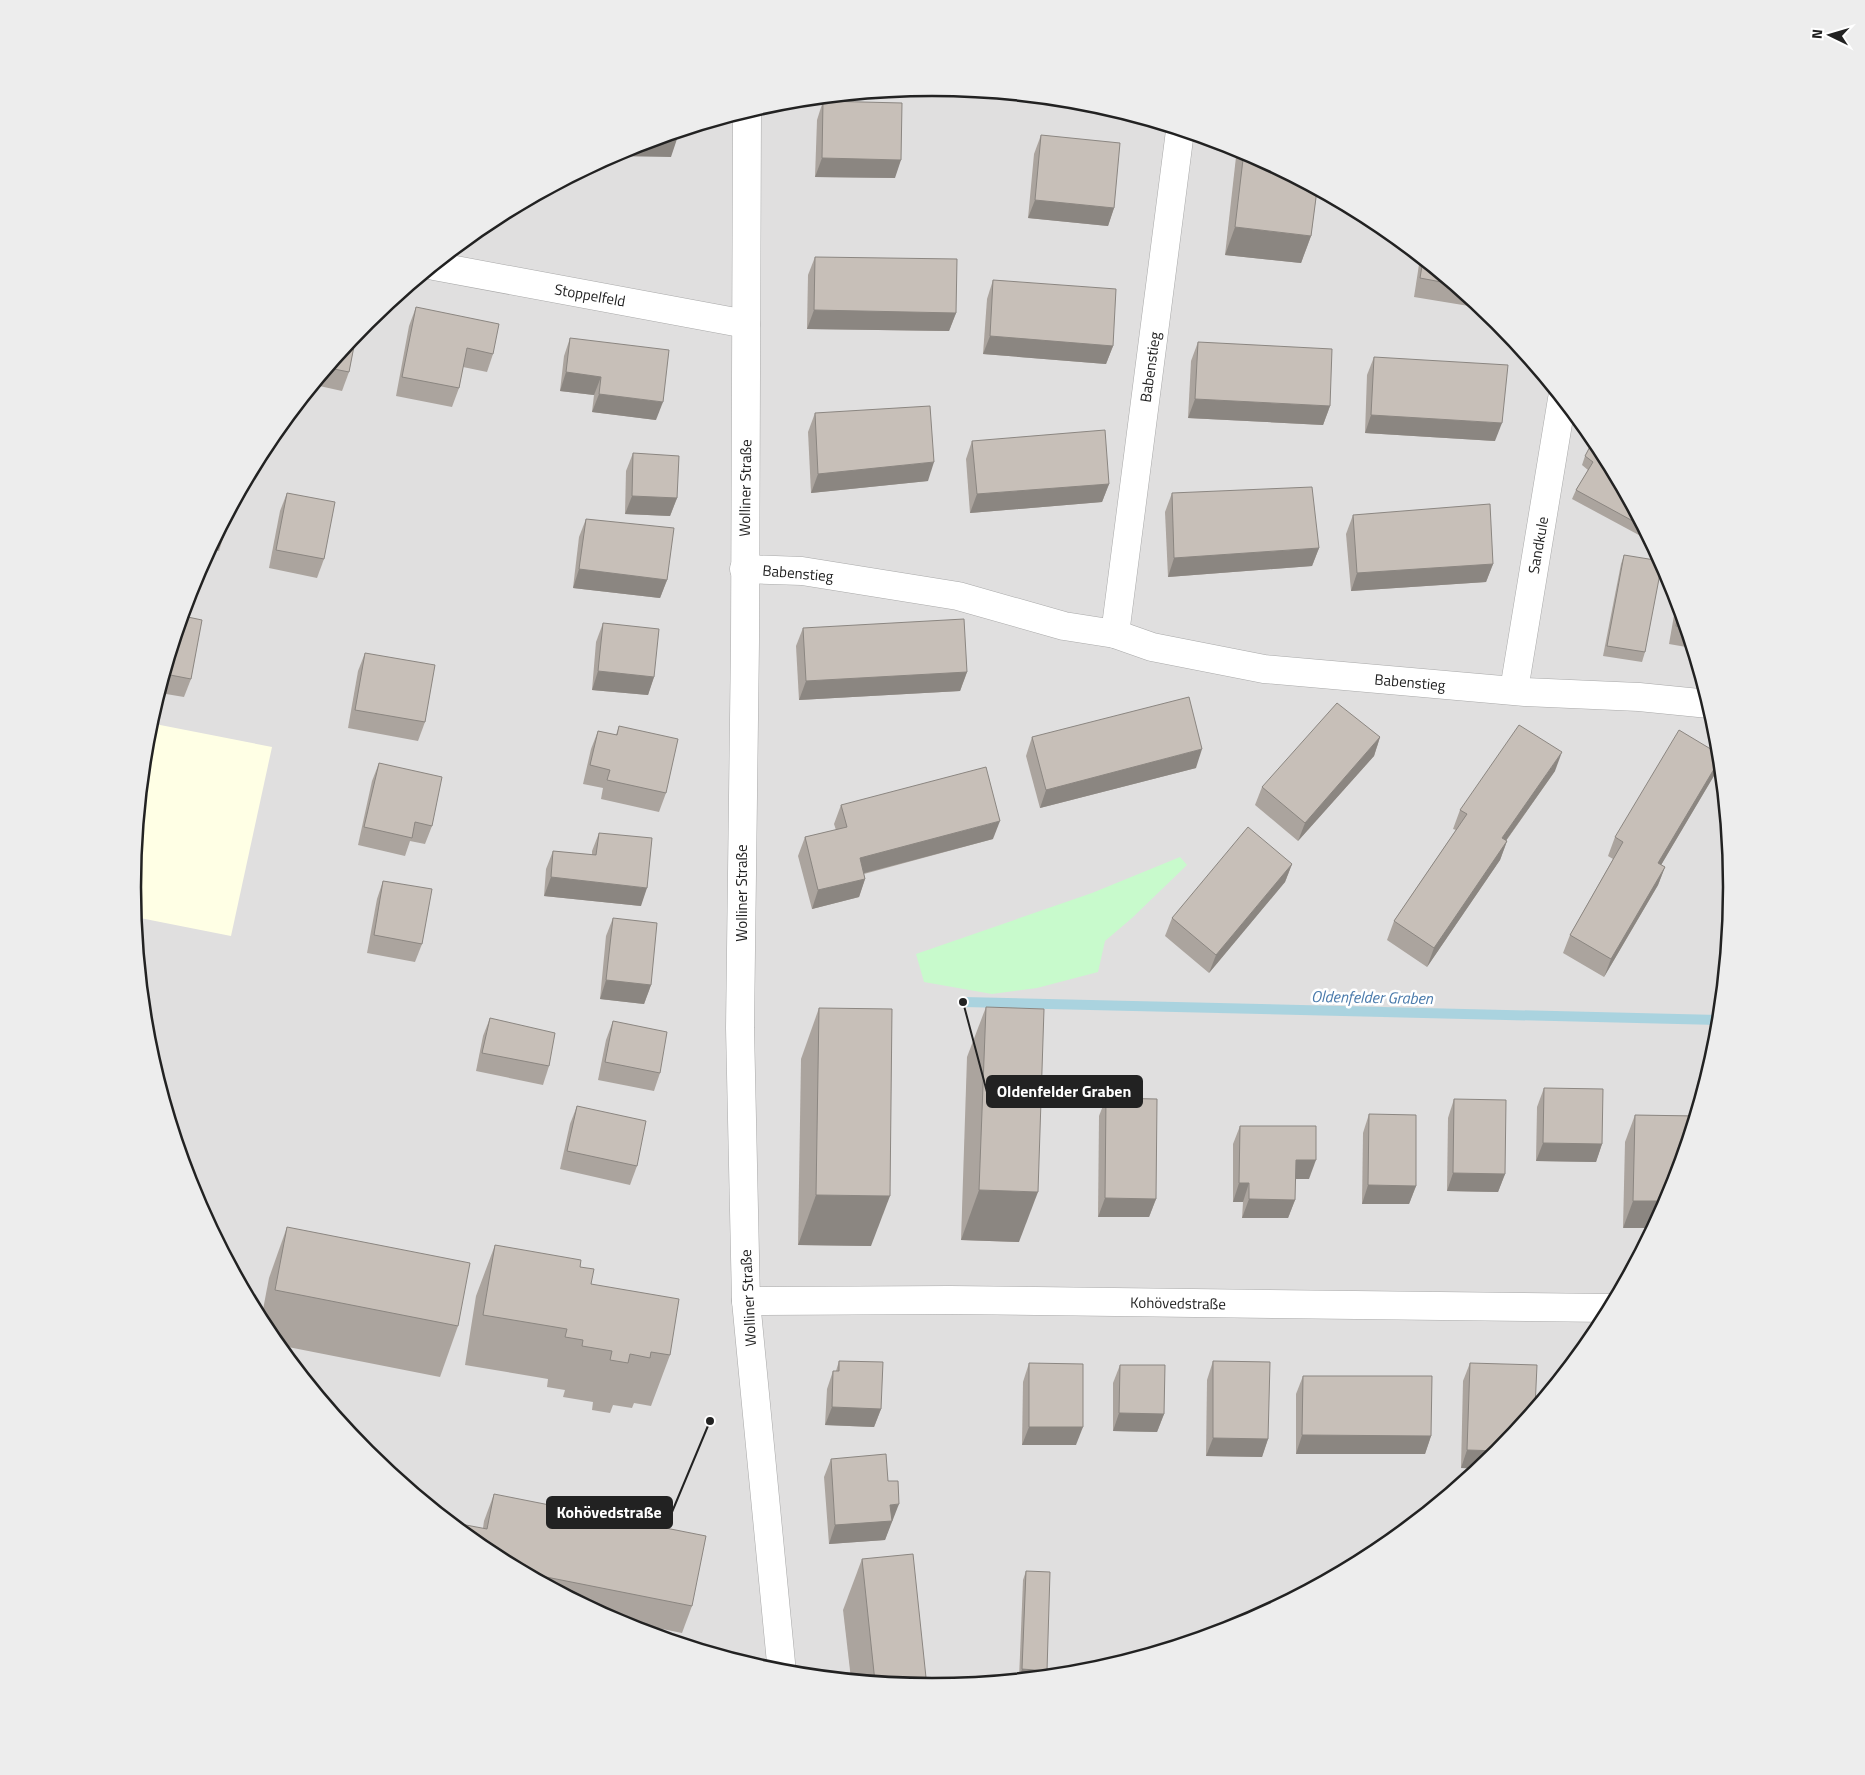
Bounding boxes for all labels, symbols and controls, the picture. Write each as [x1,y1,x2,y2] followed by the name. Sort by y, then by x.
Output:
[1805,10,1855,60] north arrow
[1806,28,1827,40] text: N
[553,277,627,313] street label: Stoppelfeld
[1134,330,1166,404] street label: Babenstieg
[733,439,757,537] street label: Wolliner Straße
[1522,515,1554,575] street label: Sandkule
[762,558,835,588] street label: Babenstieg
[1374,667,1447,697] street label: Babenstieg
[730,844,753,942] street label: Wolliner Straße
[1311,984,1434,1010] water label: Oldenfelder Graben
[987,1076,1142,1107] callout: Oldenfelder Graben
[997,1079,1131,1103] text: Oldenfelder Graben
[734,1249,762,1347] street label: Wolliner Straße
[1130,1291,1226,1315] street label: Kohövedstraße
[547,1497,672,1528] callout: Kohövedstraße
[556,1500,662,1524] text: Kohövedstraße

